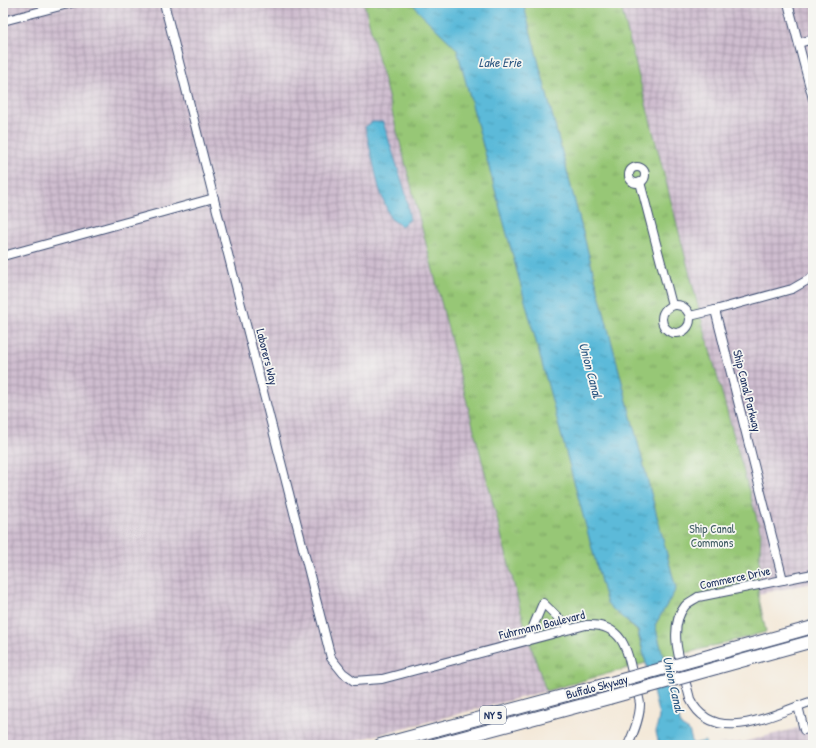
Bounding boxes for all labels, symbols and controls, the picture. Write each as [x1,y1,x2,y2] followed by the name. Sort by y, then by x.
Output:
[479,53,522,71] water label: Lake Erie
[252,327,283,387] street label: Laborers Way
[575,340,607,400] water label: Union Canal
[729,348,766,434] street label: Ship Canal Parkway
[689,520,736,551] park label: Ship Canal Commons
[698,562,772,593] street label: Commerce Drive
[496,606,587,644] street label: Fuhrmann Boulevard
[659,654,689,714] water label: Union Canal
[564,670,630,703] street label: Buffalo Skyway
[480,706,506,724] road number: NY 5

